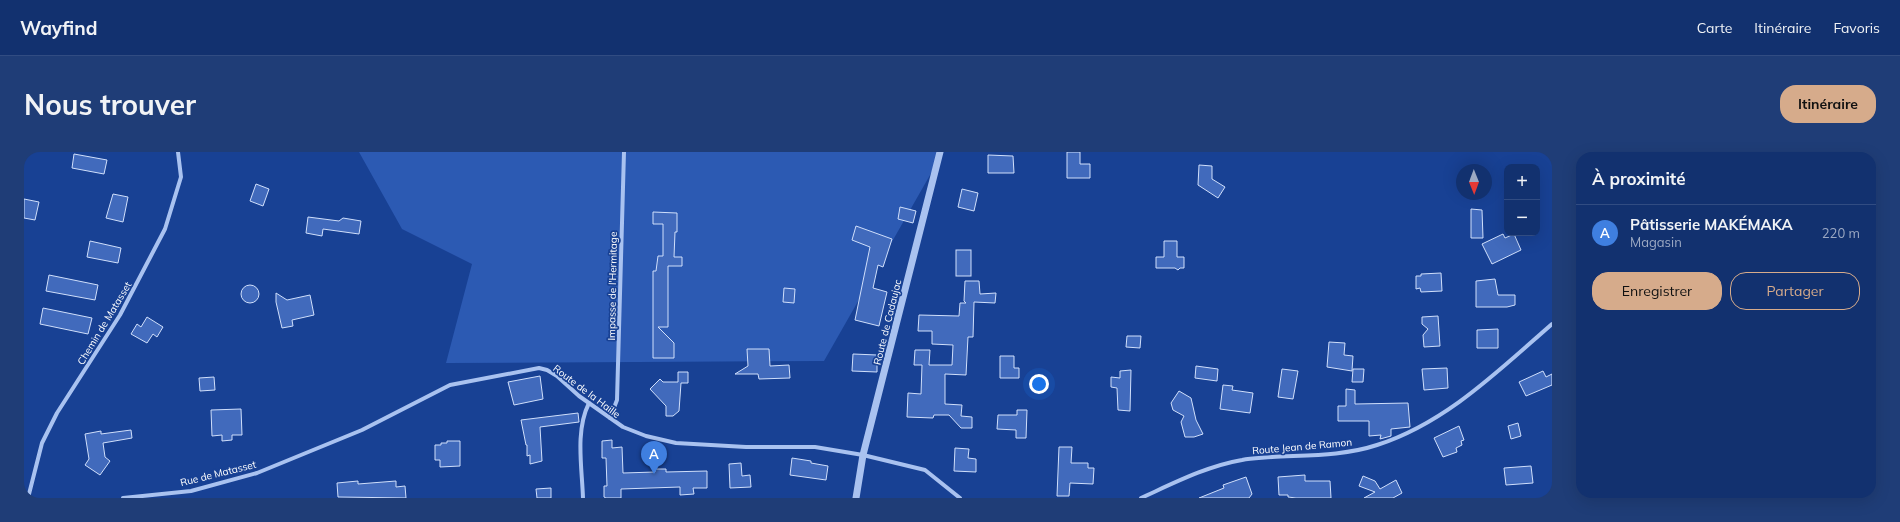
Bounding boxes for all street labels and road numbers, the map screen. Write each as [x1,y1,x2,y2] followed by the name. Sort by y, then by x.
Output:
[605,231,620,341] street label: Impasse de l'Hermitage
[871,278,904,366] street label: Route de Cadaujac
[74,279,135,367] street label: Chemin de Matasset
[550,362,623,421] street label: Route de la Haille
[1252,436,1353,457] street label: Route Jean de Ramon
[179,458,258,489] street label: Rue de Matasset

